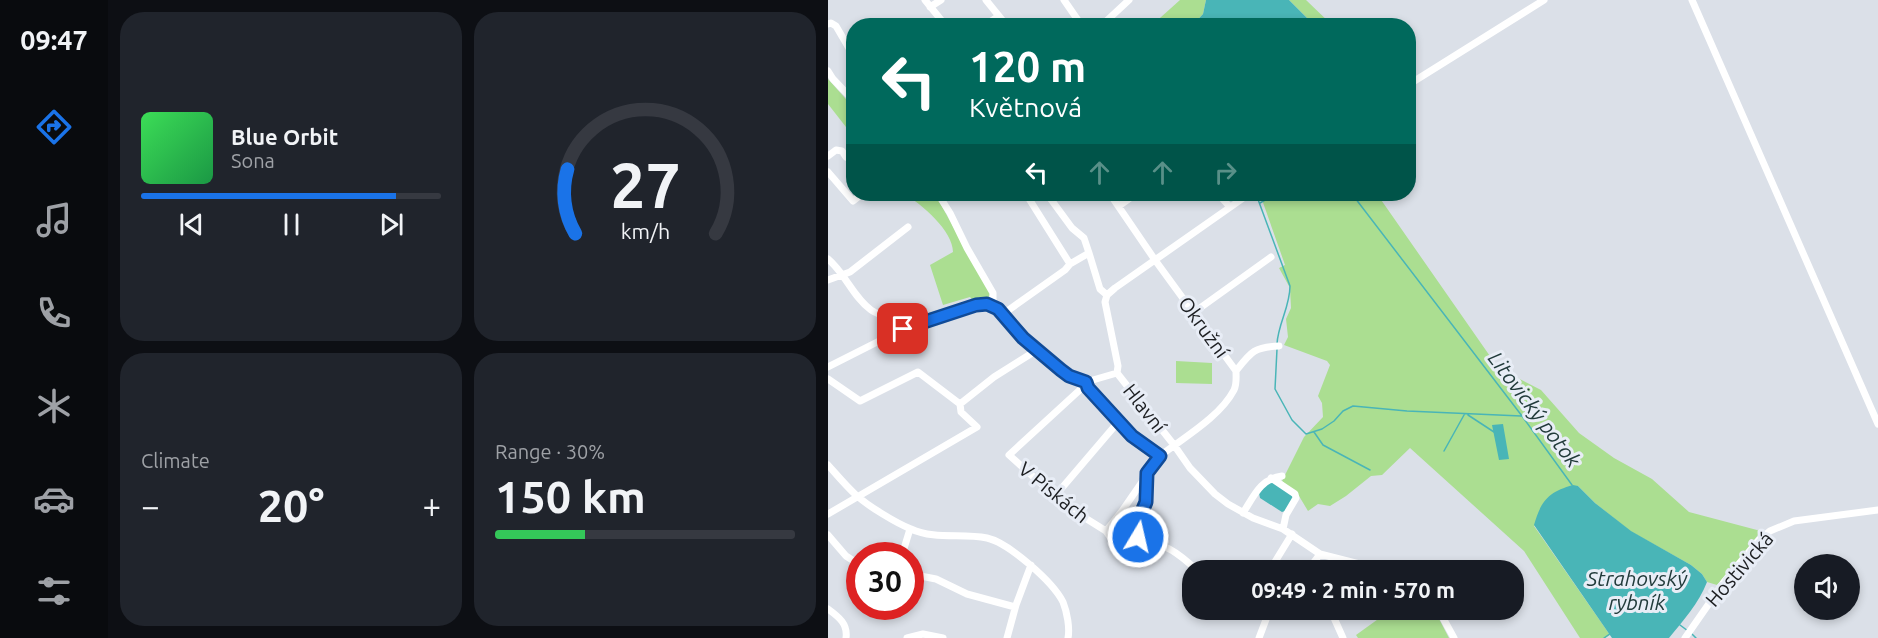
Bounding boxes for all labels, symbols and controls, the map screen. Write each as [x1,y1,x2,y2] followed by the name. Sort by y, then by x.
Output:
[20,25,88,55] text: 09:47
[870,42,948,120] icon: left
[969,43,1086,90] text: 120 m
[969,92,1082,122] text: Květnová
[33,106,75,148] icon: directions
[231,124,338,149] text: Blue Orbit
[231,149,275,172] text: Sona
[610,150,680,220] text: 27
[1020,156,1053,189] icon: left
[1083,156,1116,189] icon: ahead
[1146,156,1179,189] icon: ahead
[1209,156,1242,189] icon: right
[33,199,75,241] icon: music
[175,208,208,241] icon: previous
[275,208,308,241] icon: pause
[375,208,408,241] icon: next
[620,219,670,243] text: km/h
[33,292,75,334] icon: phone
[1174,292,1235,363] street label: Okružní
[877,303,928,354] pin
[886,312,919,345] icon: arrive
[1484,346,1586,472] water label: Litovický potok
[1119,379,1172,438] street label: Hlavní
[33,385,75,427] icon: climate
[495,440,605,463] text: Range · 30%
[141,449,210,472] text: Climate
[1014,457,1094,527] street label: V Pískách
[495,471,646,522] text: 150 km
[33,478,75,520] icon: car
[258,480,324,531] text: 20°
[141,487,160,524] text: −
[422,487,441,524] text: +
[1106,505,1170,569] position arrow
[1700,527,1778,611] street label: Hostivická
[846,542,924,620] speed limit sign: 30
[1794,554,1860,620] map controls
[1794,554,1860,620] button: sound
[1586,566,1688,614] water label: Strahovský rybník
[33,570,75,612] icon: filters
[1251,577,1455,602] text: 09:49 · 2 min · 570 m

